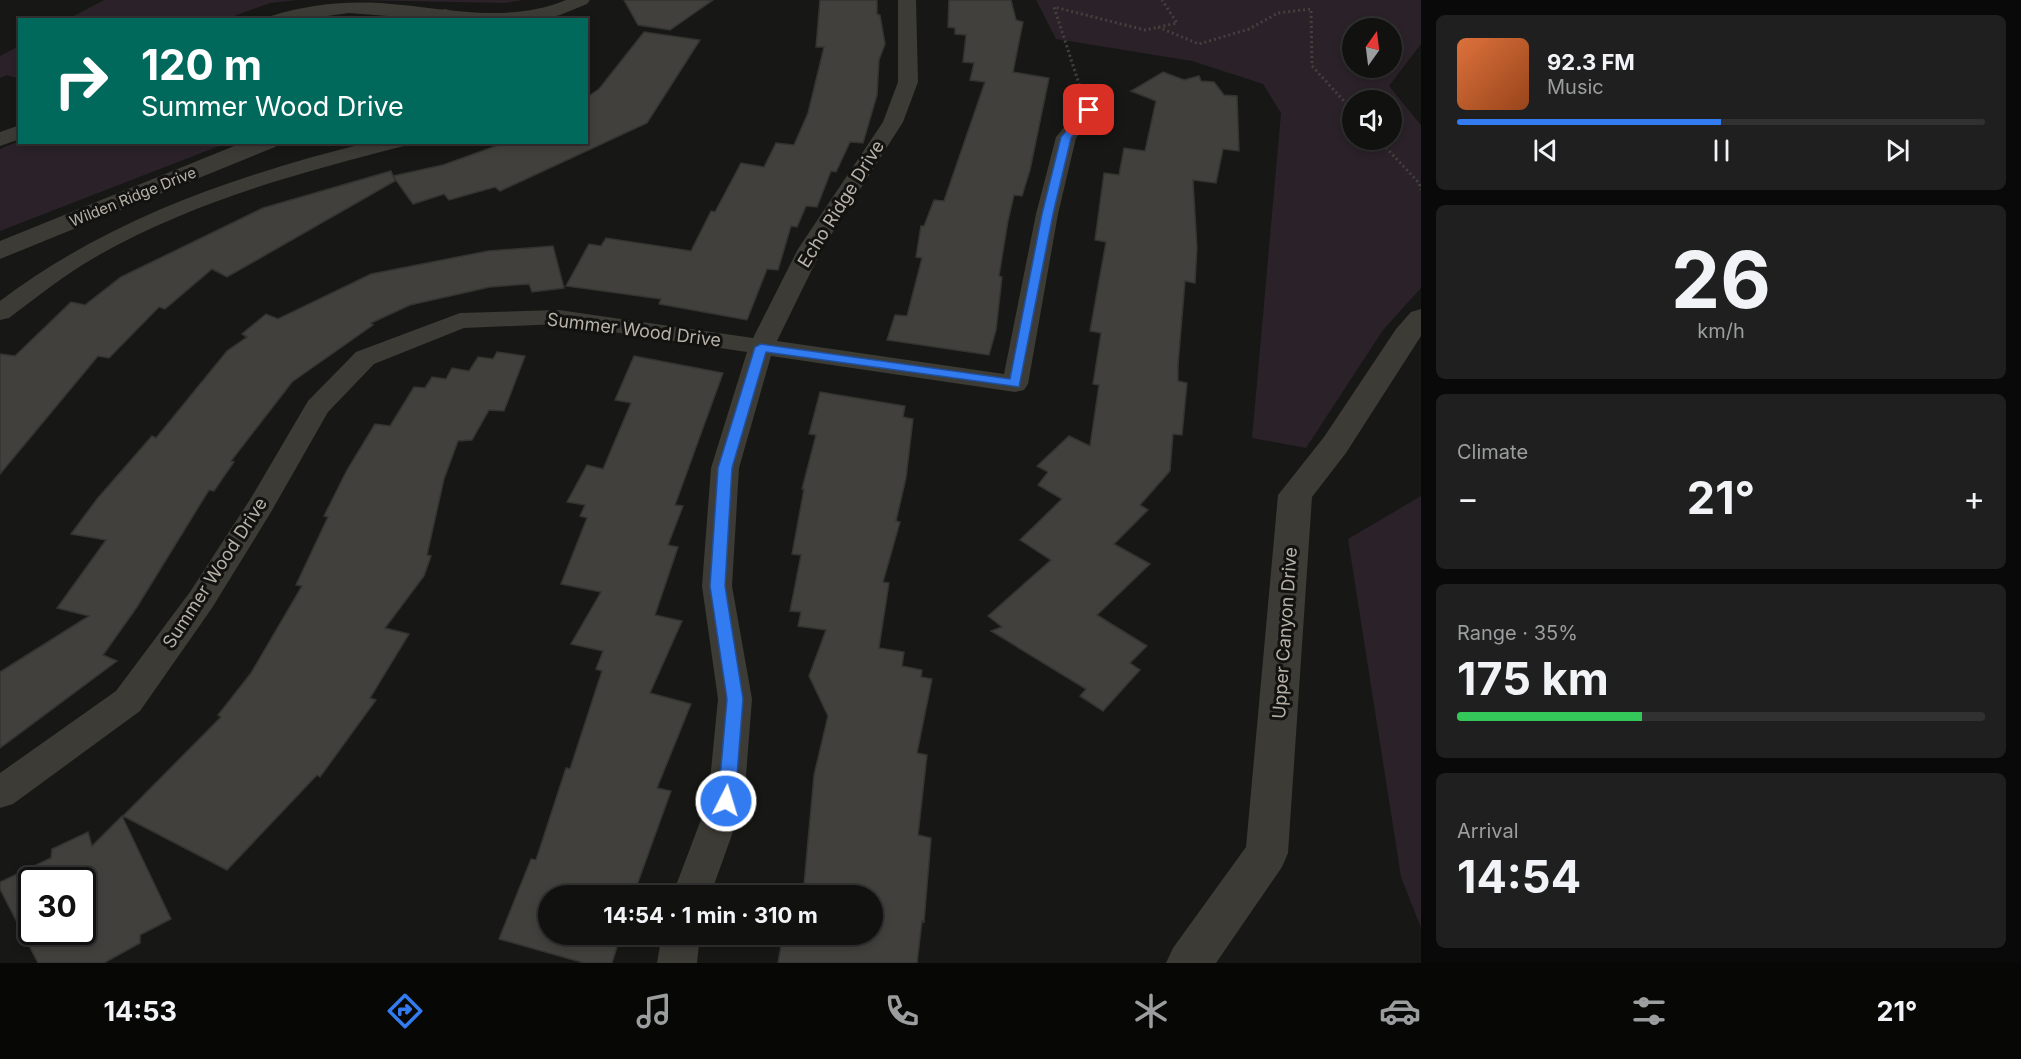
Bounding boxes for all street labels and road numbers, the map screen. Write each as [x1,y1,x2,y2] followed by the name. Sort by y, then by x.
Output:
[793,136,888,271] street label: Echo Ridge Drive
[67,162,199,231] street label: Wilden Ridge Drive
[546,308,722,351] street label: Summer Wood Drive
[158,494,271,652] street label: Summer Wood Drive
[1268,546,1301,720] street label: Upper Canyon Drive

